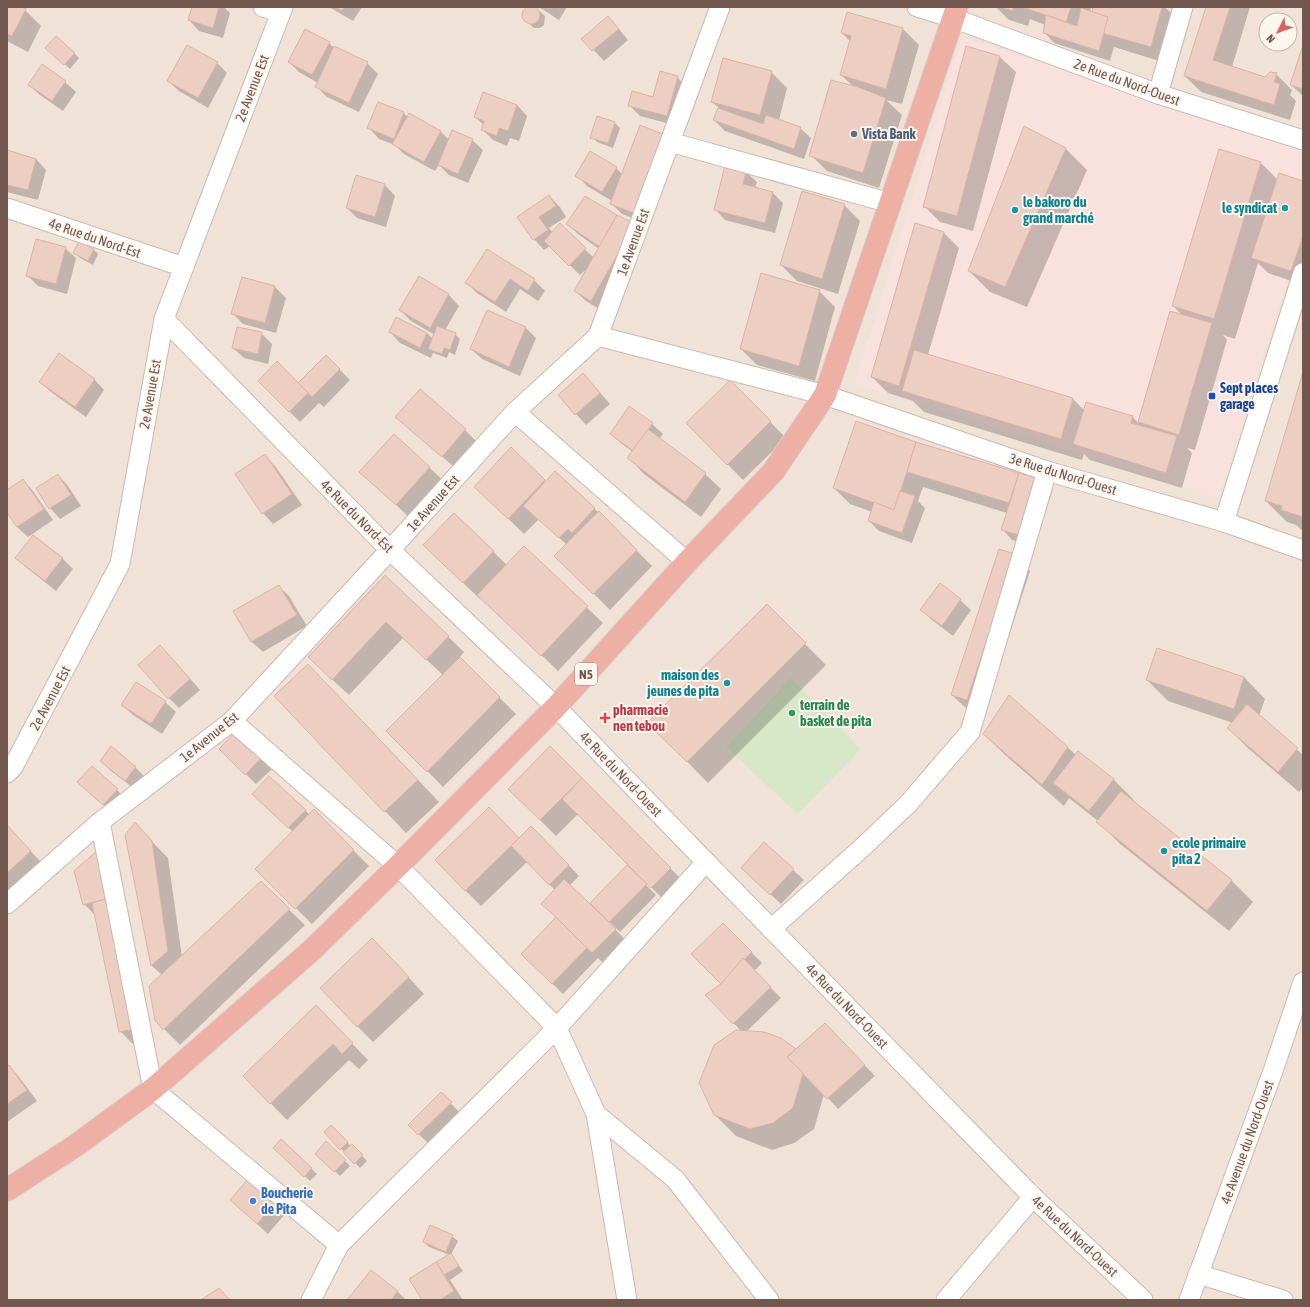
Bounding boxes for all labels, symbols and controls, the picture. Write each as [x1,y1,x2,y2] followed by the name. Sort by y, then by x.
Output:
[1258,12,1298,52] north arrow
[1264,32,1277,45] text: N
[232,52,272,124] street label: 2e Avenue Est
[1072,55,1182,109] street label: 2e Rue du Nord-Ouest
[861,126,916,142] place label: Vista Bank
[849,129,859,139] marker: Vista Bank
[1023,194,1094,226] place label: le bakoro du grand marché
[1222,200,1277,216] place label: le syndicat
[1280,203,1290,213] marker: le syndicat
[1010,205,1020,215] marker: le bakoro du grand marché
[613,206,653,278] street label: 1e Avenue Est
[47,215,143,261] street label: 4e Rue du Nord-Est
[136,358,164,430] street label: 2e Avenue Est
[1220,380,1278,412] place label: Sept places garage
[1207,391,1217,401] marker: Sept places garage
[1007,450,1119,498] street label: 3e Rue du Nord-Ouest
[403,471,463,535] street label: 1e Avenue Est
[317,476,397,556] street label: 4e Rue du Nord-Est
[26,663,74,733] street label: 2e Avenue Est
[575,663,597,685] road number: N5
[646,667,719,699] place label: maison des jeunes de pita
[722,678,732,688] marker: maison des jeunes de pita
[799,697,872,729] place label: terrain de basket de pita
[613,702,668,734] place label: pharmacie nen tebou
[787,708,797,718] marker: terrain de basket de pita
[177,709,241,765] street label: 1e Avenue Est
[600,713,610,723] marker: pharmacie nen tebou
[576,728,666,820] street label: 4e Rue du Nord-Ouest
[1172,835,1246,867] place label: ecole primaire pita 2
[1159,846,1169,856] marker: ecole primaire pita 2
[802,960,892,1052] street label: 4e Rue du Nord-Ouest
[1217,1078,1277,1206] street label: 4e Avenue du Nord-Ouest
[261,1185,313,1217] place label: Boucherie de Pita
[1029,1192,1121,1280] street label: 4e Rue du Nord-Ouest
[248,1196,258,1206] marker: Boucherie de Pita

